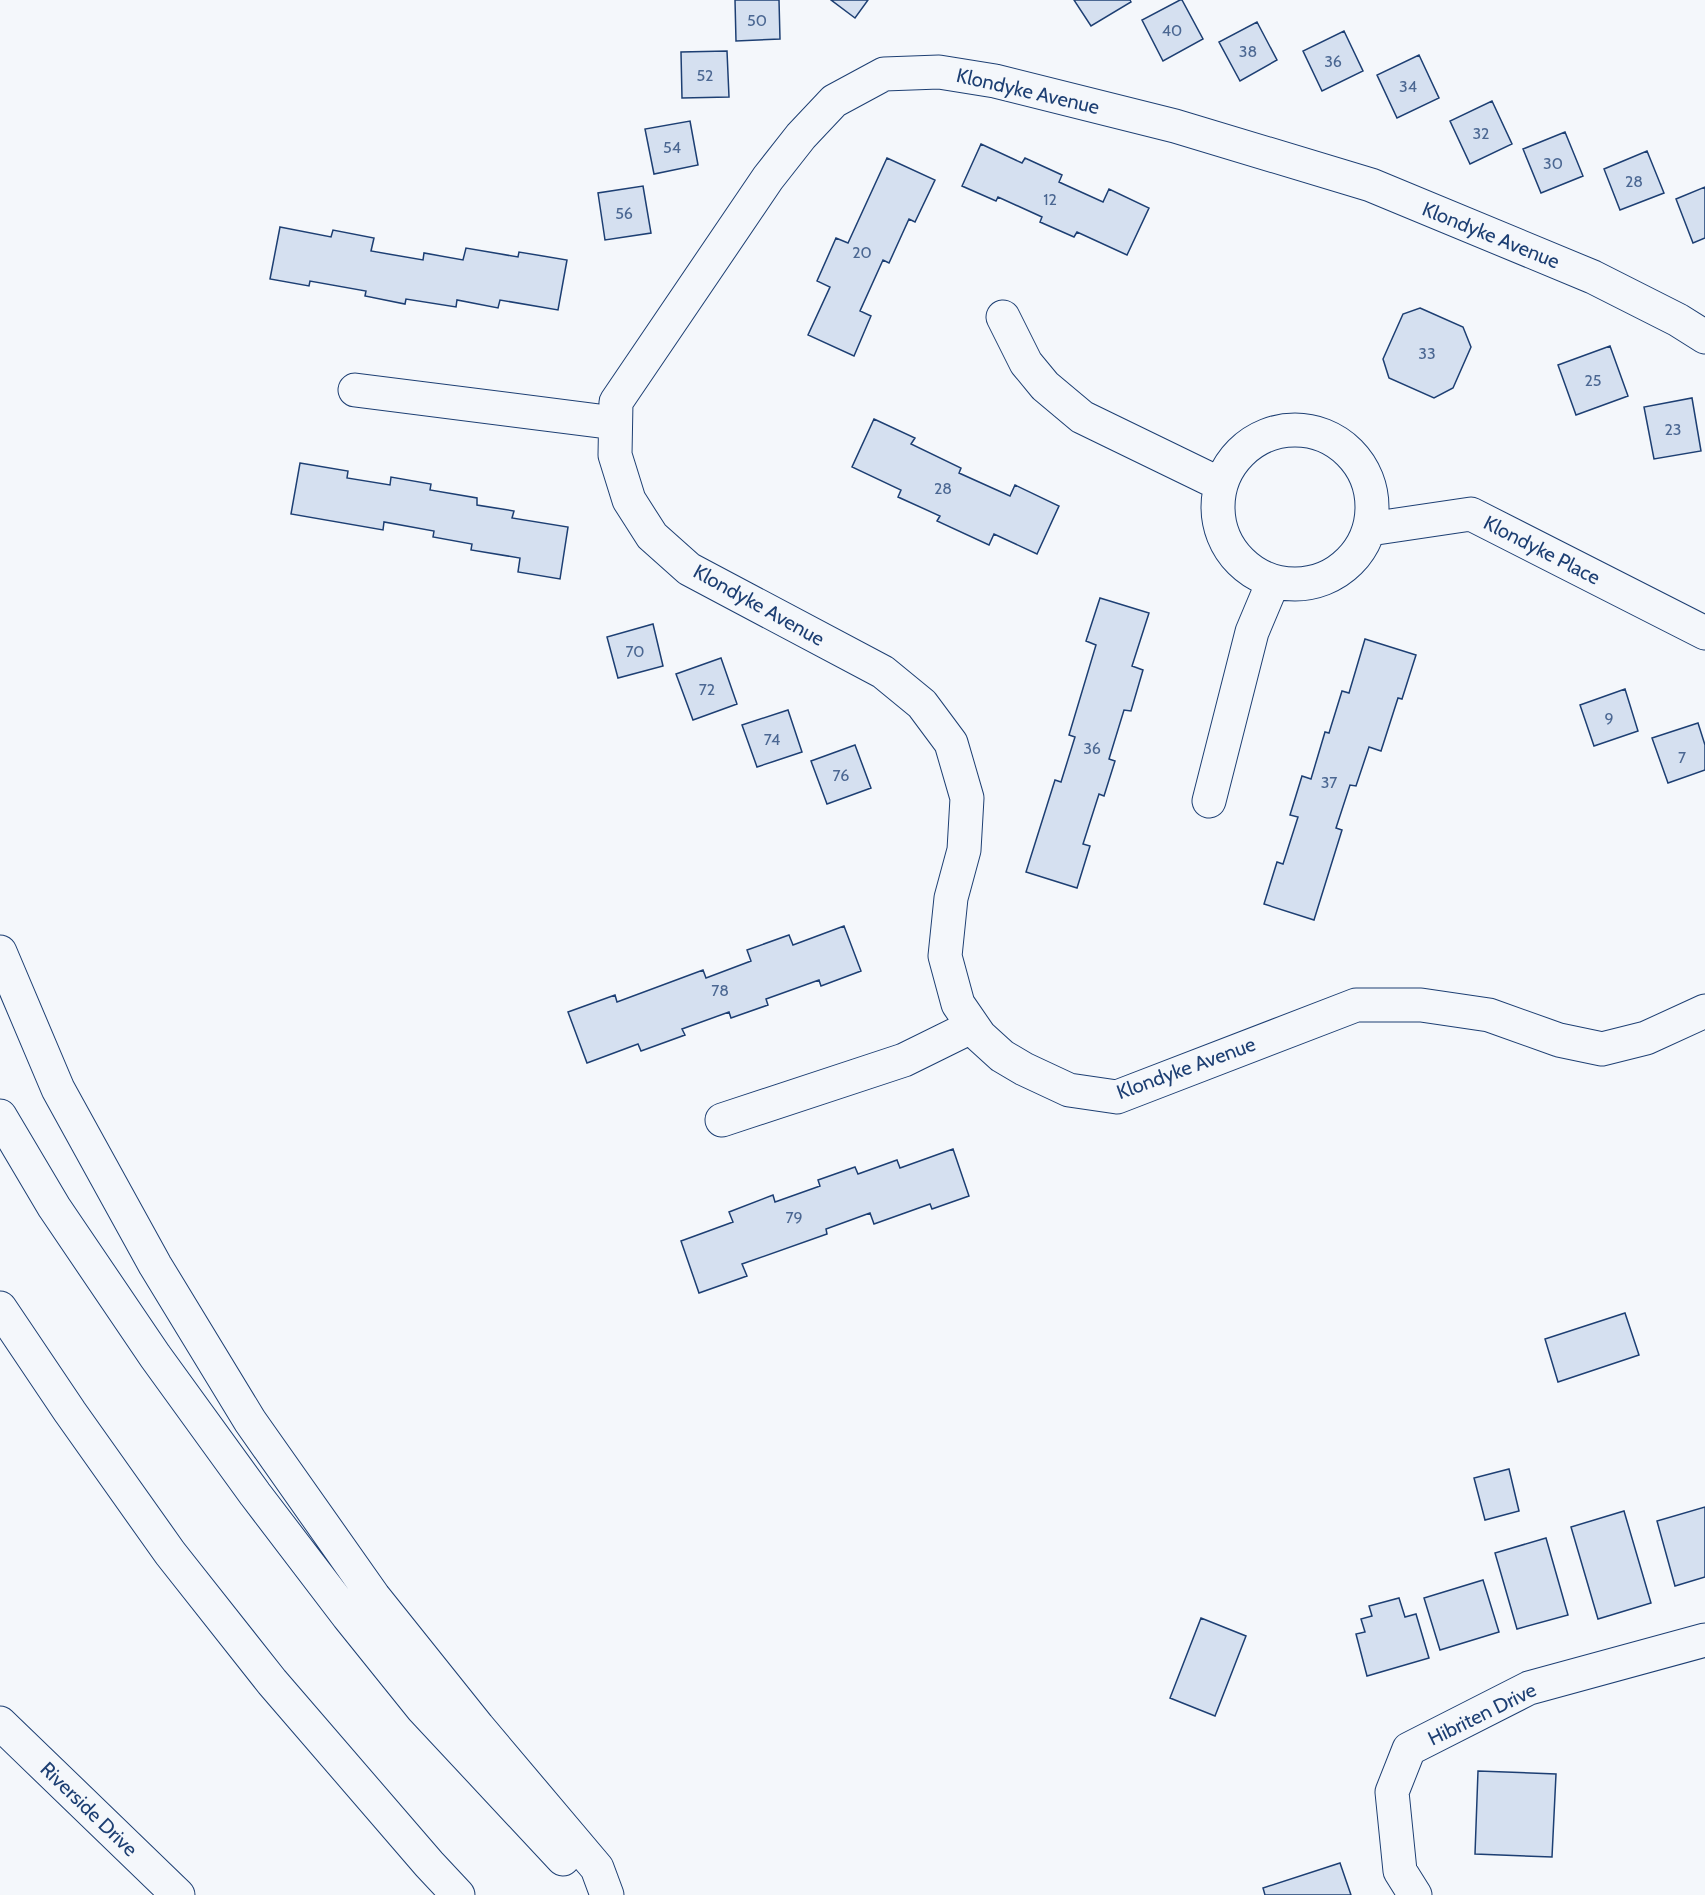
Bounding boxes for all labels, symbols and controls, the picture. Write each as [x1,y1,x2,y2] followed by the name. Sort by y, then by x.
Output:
[747,11,767,30] house number: 50
[1162,21,1182,40] house number: 40
[1239,42,1257,61] house number: 38
[1324,52,1342,71] house number: 36
[954,63,1102,119] street label: Klondyke Avenue
[696,66,714,85] house number: 52
[1399,77,1417,96] house number: 34
[1472,124,1490,143] house number: 32
[663,138,681,157] house number: 54
[1543,154,1563,173] house number: 30
[1625,172,1643,191] house number: 28
[1043,190,1057,209] house number: 12
[1419,197,1563,273] street label: Klondyke Avenue
[615,204,633,223] house number: 56
[852,243,872,262] house number: 20
[1418,344,1436,363] house number: 33
[1584,371,1602,390] house number: 25
[1664,420,1682,439] house number: 23
[934,479,952,498] house number: 28
[1480,510,1604,590] street label: Klondyke Place
[689,559,829,651] street label: Klondyke Avenue
[625,642,645,661] house number: 70
[699,680,715,699] house number: 72
[1604,709,1614,728] house number: 9
[764,730,780,749] house number: 74
[1083,739,1101,758] house number: 36
[1678,748,1686,767] house number: 7
[833,766,849,785] house number: 76
[1321,773,1337,792] house number: 37
[711,981,729,1000] house number: 78
[1113,1032,1259,1104] street label: Klondyke Avenue
[785,1208,803,1227] house number: 79
[1424,1678,1540,1750] street label: Hibriten Drive
[35,1757,143,1861] street label: Riverside Drive

